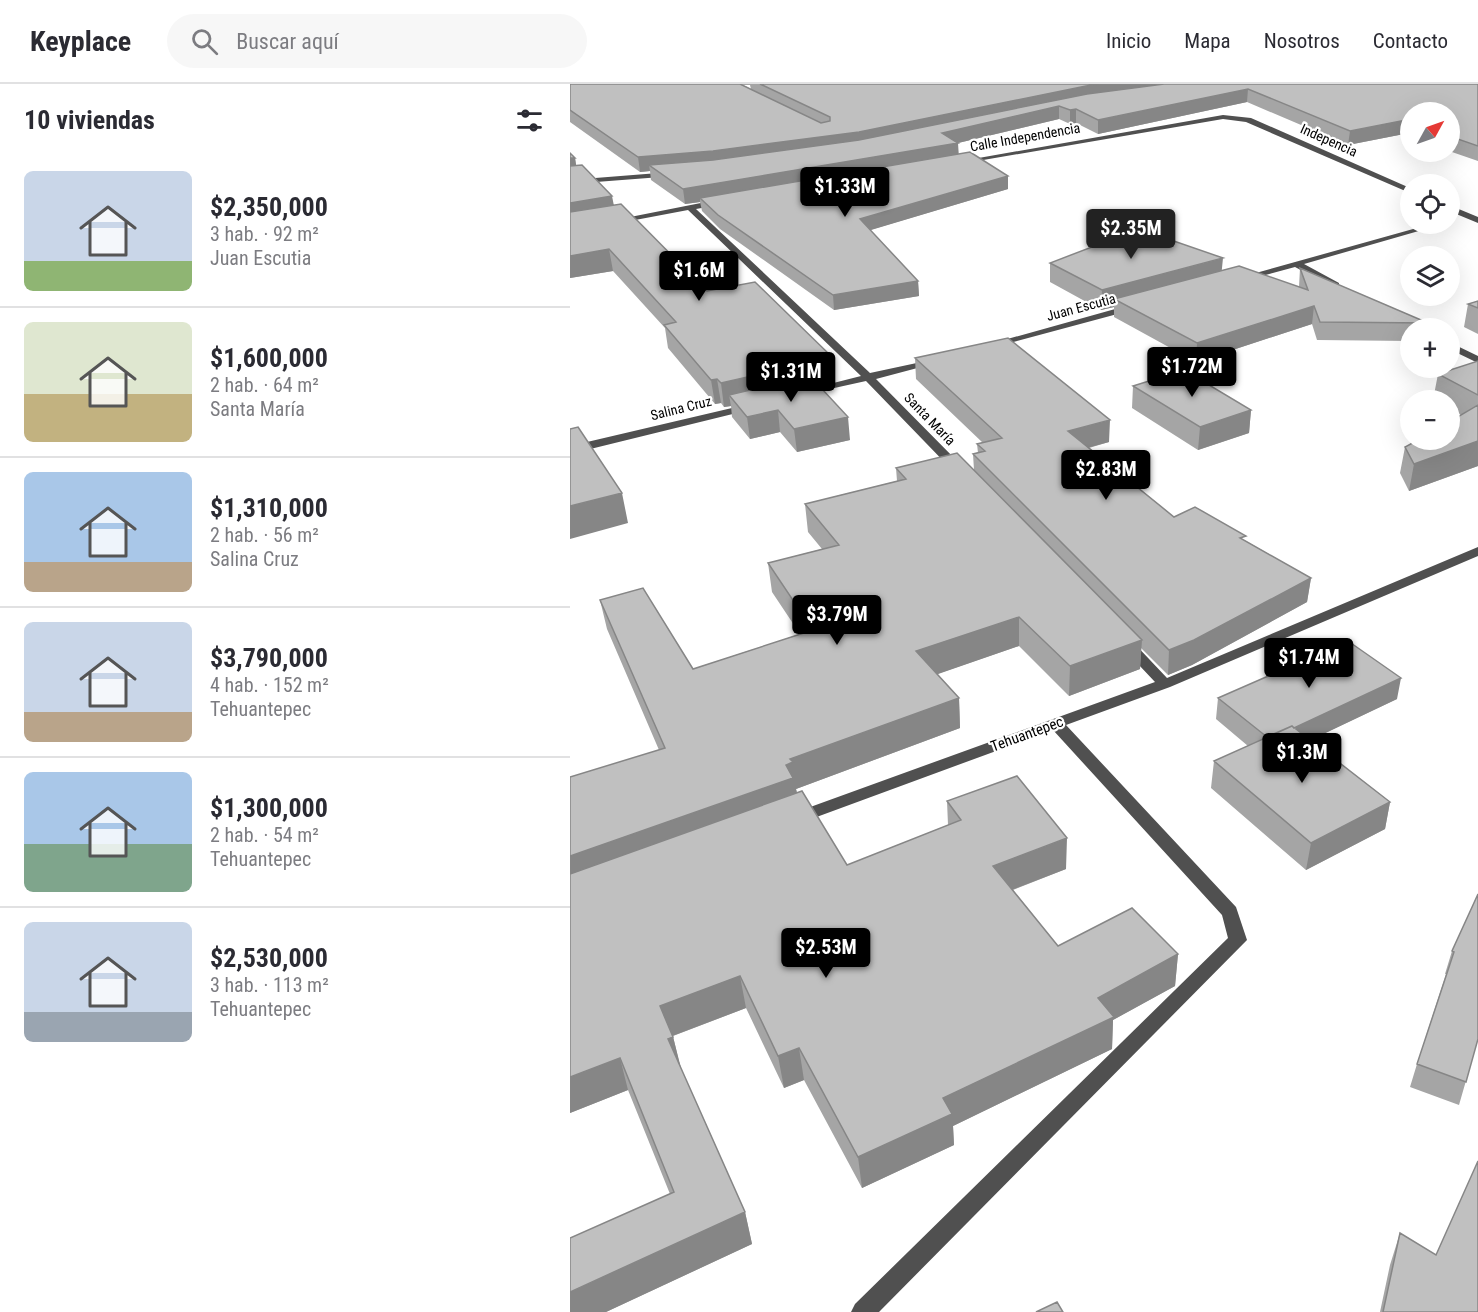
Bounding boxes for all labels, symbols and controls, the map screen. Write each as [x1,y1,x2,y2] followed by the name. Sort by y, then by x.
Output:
[167,14,587,68] search box
[30,25,131,58] text: Keyplace
[188,25,221,58] icon: search
[236,29,339,54] text: Buscar aquí
[1106,29,1151,53] text: Inicio
[1184,29,1231,53] text: Mapa
[1264,29,1340,53] text: Nosotros
[1373,29,1448,53] text: Contacto
[1400,102,1460,162] north arrow
[1400,102,1460,450] map controls
[513,104,546,137] icon: filters
[24,105,155,135] text: 10 viviendas
[969,119,1081,155] street label: Calle Independencia
[1298,120,1360,160] street label: Indepencia
[796,167,894,218] pin: $1.33M
[814,174,876,198] text: $1.33M
[1400,174,1460,234] button: locate
[210,192,328,222] text: $2,350,000
[72,195,144,267] icon: home
[1082,209,1180,260] pin: $2.35M
[1100,216,1162,240] text: $2.35M
[210,222,319,246] text: 3 hab. · 92 m²
[210,246,311,270] text: Juan Escutia
[1400,246,1460,306] button: layers
[657,251,741,302] pin: $1.6M
[673,258,725,282] text: $1.6M
[1045,290,1117,324] street label: Juan Escutia
[1400,318,1460,378] button: +
[210,343,328,373] text: $1,600,000
[72,346,144,418] icon: home
[1143,347,1241,398] pin: $1.72M
[742,352,840,403] pin: $1.31M
[1161,354,1223,378] text: $1.72M
[760,359,822,383] text: $1.31M
[210,373,319,397] text: 2 hab. · 64 m²
[901,390,959,448] street label: Santa María
[1400,390,1460,450] button: −
[649,393,713,423] street label: Salina Cruz
[210,397,305,421] text: Santa María
[1057,450,1155,501] pin: $2.83M
[1075,457,1137,481] text: $2.83M
[210,493,328,523] text: $1,310,000
[72,496,144,568] icon: home
[210,523,319,547] text: 2 hab. · 56 m²
[210,547,299,571] text: Salina Cruz
[788,595,886,646] pin: $3.79M
[806,602,868,626] text: $3.79M
[1260,638,1358,689] pin: $1.74M
[210,643,328,673] text: $3,790,000
[1278,645,1340,669] text: $1.74M
[72,646,144,718] icon: home
[210,673,329,697] text: 4 hab. · 152 m²
[210,697,311,721] text: Tehuantepec
[988,713,1066,755] street label: Tehuantepec
[1260,733,1344,784] pin: $1.3M
[1276,740,1328,764] text: $1.3M
[210,793,328,823] text: $1,300,000
[72,796,144,868] icon: home
[210,823,319,847] text: 2 hab. · 54 m²
[210,847,311,871] text: Tehuantepec
[777,928,875,979] pin: $2.53M
[795,935,857,959] text: $2.53M
[210,943,328,973] text: $2,530,000
[72,946,144,1018] icon: home
[210,973,329,997] text: 3 hab. · 113 m²
[210,997,311,1021] text: Tehuantepec

